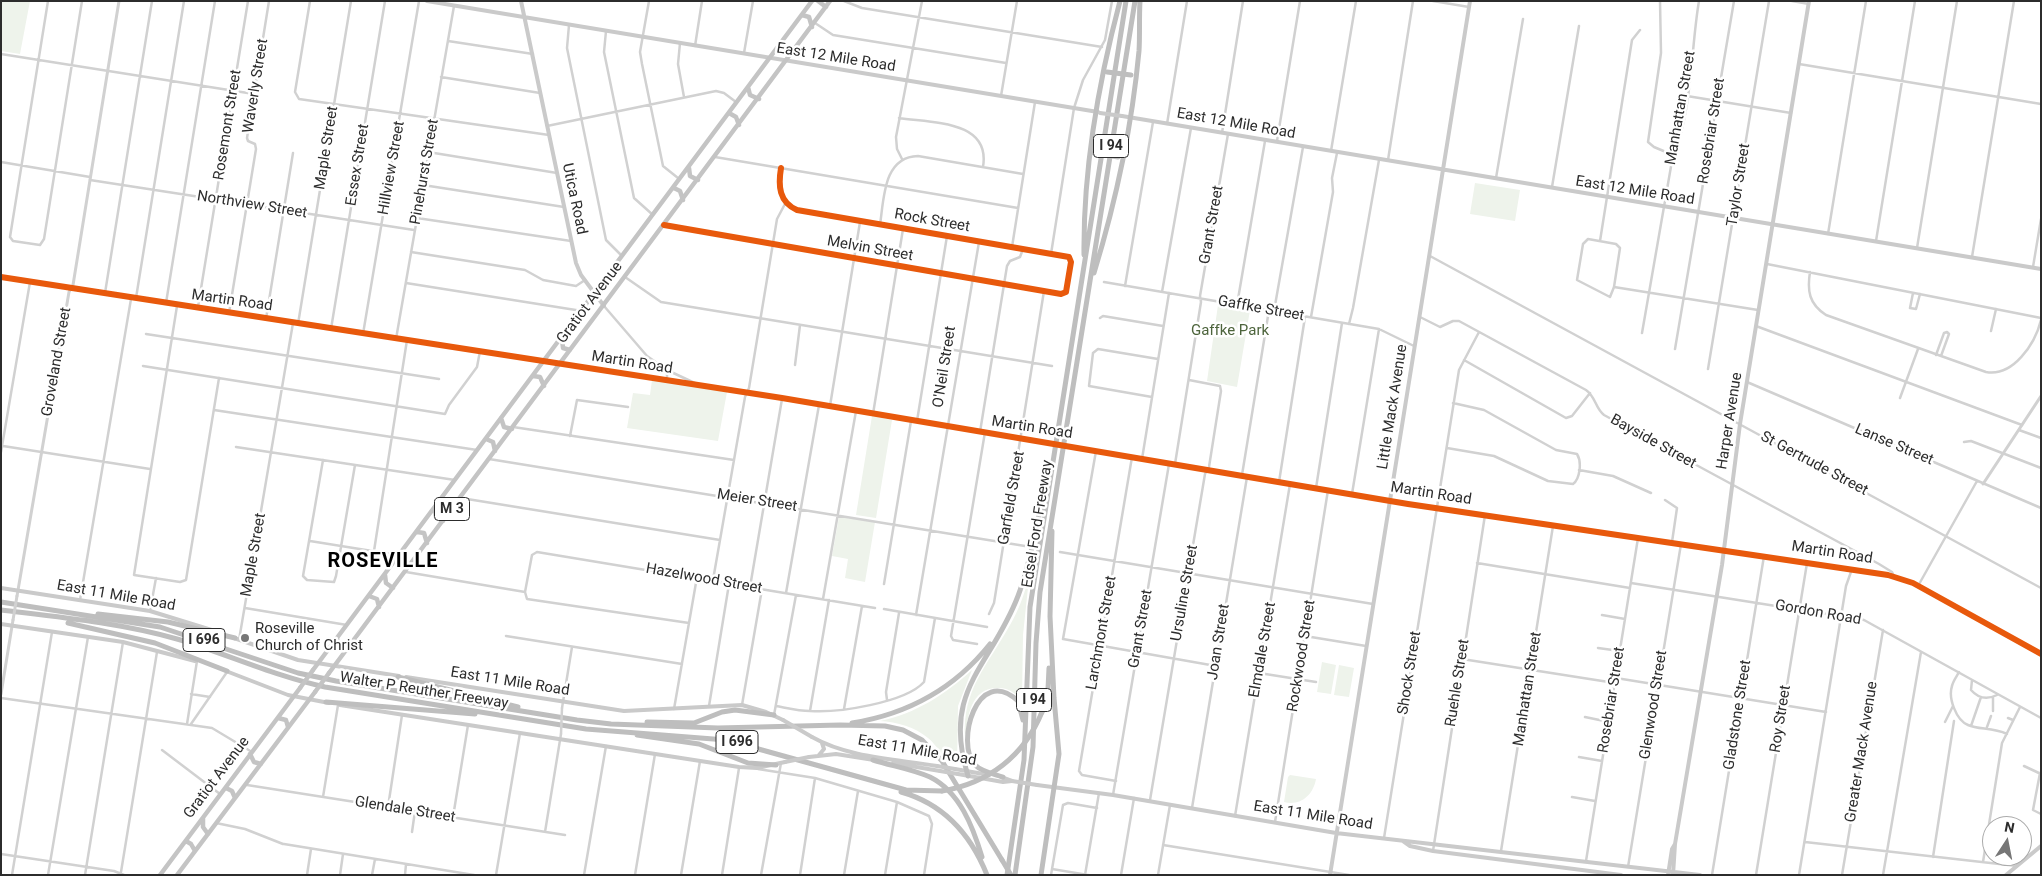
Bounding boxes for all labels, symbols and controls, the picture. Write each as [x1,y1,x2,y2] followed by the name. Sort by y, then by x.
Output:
[240,37,272,135] street label: Waverly Street
[775,40,897,76] street label: East 12 Mile Road
[1662,50,1700,166] street label: Manhattan Street
[210,68,246,182] street label: Rosemont Street
[1695,77,1729,185] street label: Rosebriar Street
[311,105,343,191] street label: Maple Street
[1175,105,1297,143] street label: East 12 Mile Road
[407,118,443,226] street label: Pinehurst Street
[375,120,409,216] street label: Hillview Street
[343,123,373,207] street label: Essex Street
[1094,134,1128,158] road number: I 94
[1724,142,1754,228] street label: Taylor Street
[558,162,590,236] street label: Utica Road
[1574,173,1696,209] street label: East 12 Mile Road
[1196,184,1228,266] street label: Grant Street
[196,187,308,223] street label: Northview Street
[893,205,971,237] street label: Rock Street
[826,233,914,265] street label: Melvin Street
[553,258,627,348] street label: Gratiot Avenue
[190,286,274,316] street label: Martin Road
[1216,293,1306,325] street label: Gaffke Street
[39,306,75,418] street label: Groveland Street
[1191,322,1269,340] park label: Gaffke Park
[930,325,960,409] street label: O'Neil Street
[1374,343,1412,471] street label: Little Mack Avenue
[590,348,674,378] street label: Martin Road
[1713,371,1747,471] street label: Harper Avenue
[1607,411,1699,473] street label: Bayside Street
[990,413,1074,443] street label: Martin Road
[1852,420,1936,470] street label: Lanse Street
[1757,428,1871,500] street label: St Gertrude Street
[995,450,1029,546] street label: Garfield Street
[1019,459,1057,589] street label: Edsel Ford Freeway
[1389,479,1473,509] street label: Martin Road
[716,486,798,516] street label: Meier Street
[434,498,470,520] road number: M 3
[238,512,270,598] street label: Maple Street
[1790,538,1874,568] street label: Martin Road
[1168,543,1202,643] street label: Ursuline Street
[326,550,440,574] district label: ROSEVILLE
[644,560,764,598] street label: Hazelwood Street
[1083,575,1121,691] street label: Larchmont Street
[55,577,177,615] street label: East 11 Mile Road
[1125,588,1157,670] street label: Grant Street
[1774,597,1862,629] street label: Gordon Road
[1284,599,1320,713] street label: Rockwood Street
[1246,601,1280,699] street label: Elmdale Street
[1204,603,1234,681] street label: Joan Street
[255,620,363,655] place label: Roseville Church of Christ
[183,628,225,652] road number: I 696
[1395,630,1425,716] street label: Shock Street
[1510,631,1546,747] street label: Manhattan Street
[239,632,251,644] marker: Roseville Church of Christ
[1442,638,1474,728] street label: Ruehle Street
[1595,646,1629,754] street label: Rosebriar Street
[1636,649,1672,761] street label: Glenwood Street
[1720,659,1756,771] street label: Gladstone Street
[449,664,571,700] street label: East 11 Mile Road
[338,669,510,713] street label: Walter P Reuther Freeway
[1842,680,1882,824] street label: Greater Mack Avenue
[1767,684,1795,754] street label: Roy Street
[1016,688,1052,712] road number: I 94
[716,730,758,754] road number: I 696
[856,732,978,770] street label: East 11 Mile Road
[180,733,254,823] street label: Gratiot Avenue
[353,793,457,827] street label: Glendale Street
[1252,798,1374,834] street label: East 11 Mile Road
[1982,816,2032,866] north arrow
[2003,818,2016,836] text: N

